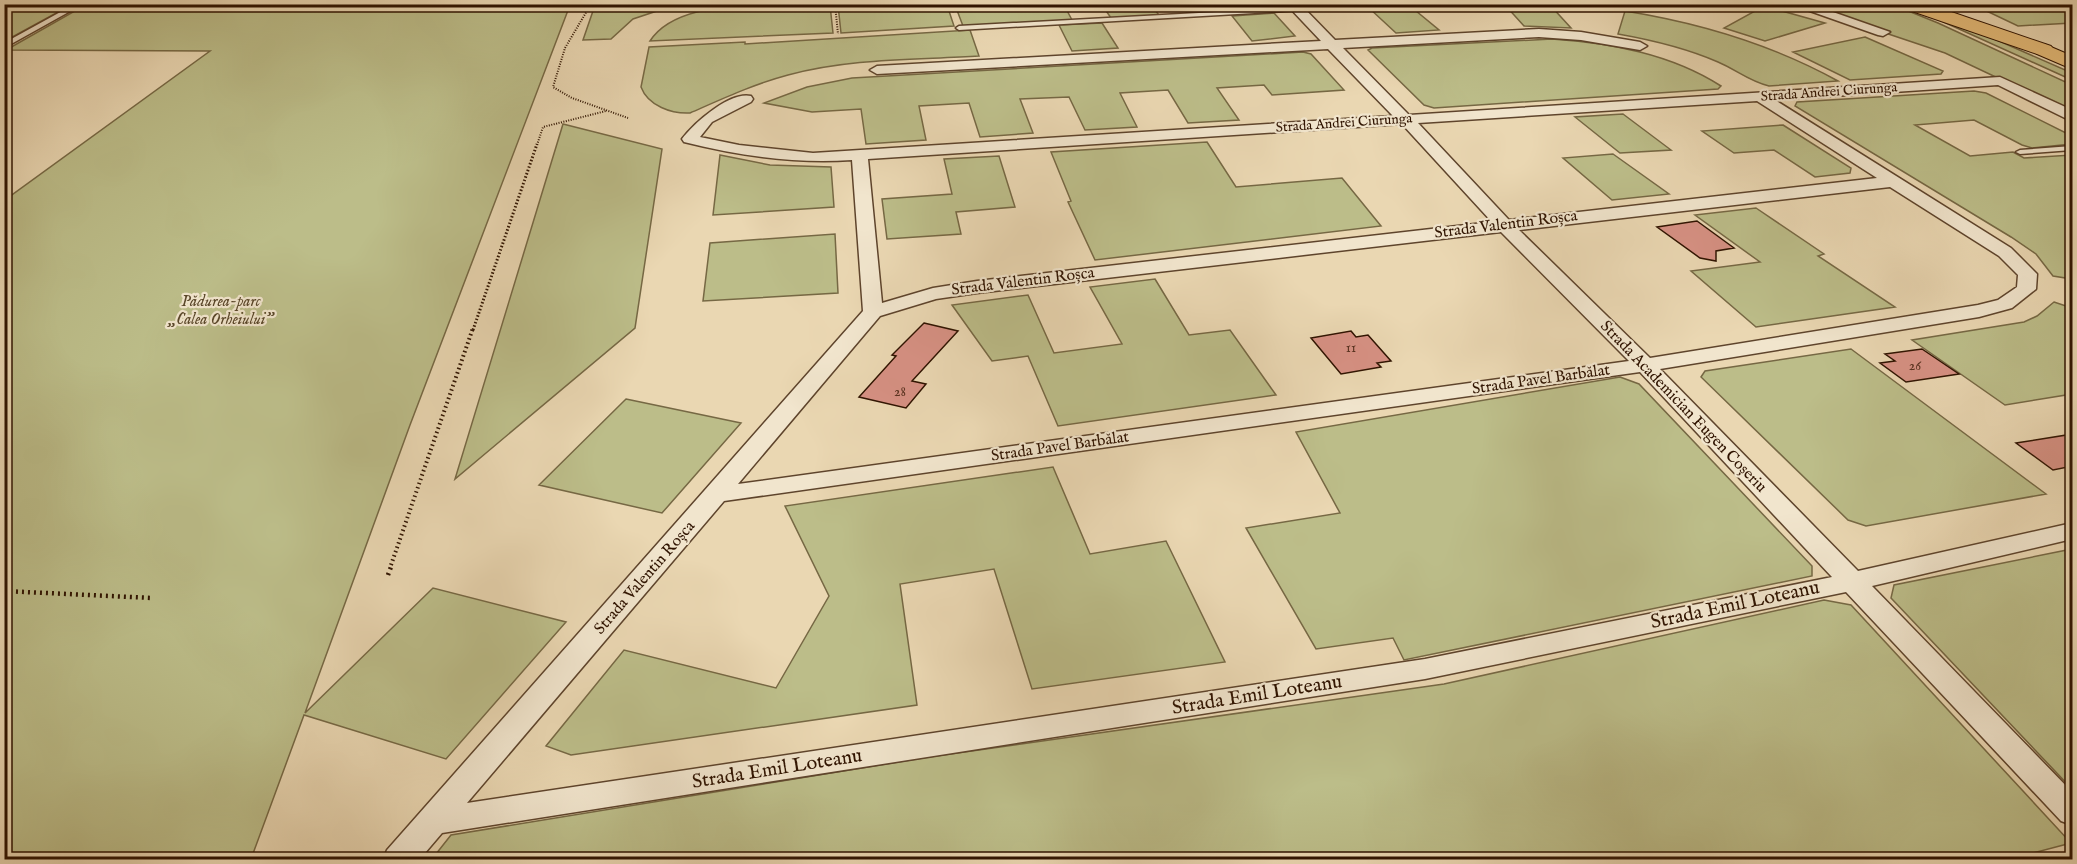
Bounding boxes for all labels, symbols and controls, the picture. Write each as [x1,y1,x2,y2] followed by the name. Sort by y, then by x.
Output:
[1760,78,1899,106] street label: Strada Andrei Ciurunga
[1275,109,1414,137] street label: Strada Andrei Ciurunga
[1433,206,1579,244] street label: Strada Valentin Roșca
[950,263,1096,301] street label: Strada Valentin Roșca
[167,292,275,330] park label: Pădurea-parc „Calea Orheiului”
[1595,317,1771,497] street label: Strada Academician Eugen Coșeriu
[1346,339,1356,357] house number: 11
[1909,357,1922,375] house number: 26
[1471,360,1612,400] street label: Strada Pavel Barbălat
[894,383,906,401] house number: 28
[990,427,1131,467] street label: Strada Pavel Barbălat
[590,517,700,639] street label: Strada Valentin Roșca
[1648,575,1822,635] street label: Strada Emil Loteanu
[1170,669,1344,721] street label: Strada Emil Loteanu
[690,743,864,795] street label: Strada Emil Loteanu

